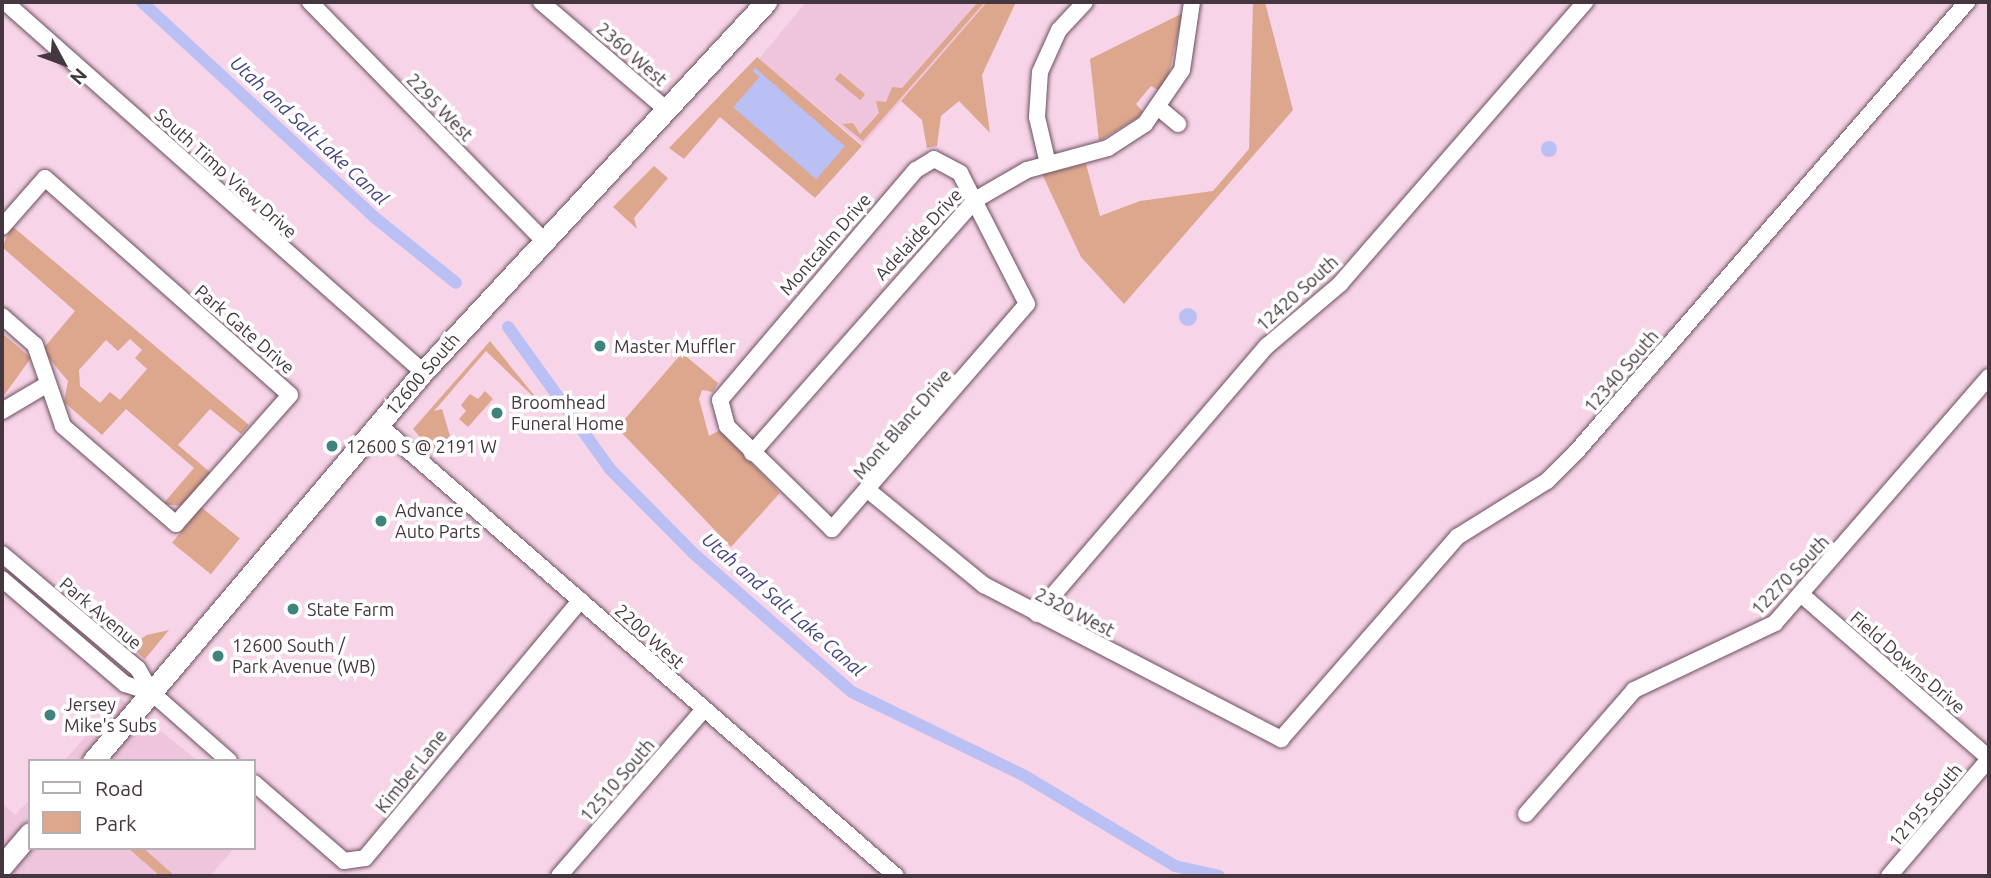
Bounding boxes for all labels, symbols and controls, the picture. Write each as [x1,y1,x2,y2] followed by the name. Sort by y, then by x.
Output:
[592,18,672,90] street label: 2360 West
[28,28,98,98] north arrow
[225,52,393,210] water label: Utah and Salt Lake Canal
[66,64,92,89] text: N
[402,69,478,145] street label: 2295 West
[151,104,301,242] street label: South Timp View Drive
[870,184,966,284] street label: Adelaide Drive
[775,189,875,299] street label: Montcalm Drive
[1252,251,1342,335] street label: 12420 South
[191,280,299,378] street label: Park Gate Drive
[1579,325,1663,417] street label: 12340 South
[380,328,464,420] street label: 12600 South
[614,335,736,357] place label: Master Muffler
[592,338,608,354] marker: Master Muffler
[848,365,956,483] street label: Mont Blanc Drive
[511,392,624,434] place label: Broomhead Funeral Home
[489,405,505,421] marker: Broomhead Funeral Home
[346,435,497,457] place label: 12600 S @ 2191 W
[324,438,340,454] marker: 12600 S @ 2191 W
[395,500,480,542] place label: Advance Auto Parts
[373,513,389,529] marker: Advance Auto Parts
[697,528,869,682] water label: Utah and Salt Lake Canal
[1747,531,1833,619] street label: 12270 South
[56,572,146,654] street label: Park Avenue
[1032,583,1118,641] street label: 2320 West
[307,598,394,620] place label: State Farm
[611,599,689,673] street label: 2200 West
[285,601,301,617] marker: State Farm
[1846,606,1970,718] street label: Field Downs Drive
[232,635,376,678] place label: 12600 South / Park Avenue (WB)
[210,648,226,664] marker: 12600 South / Park Avenue (WB)
[64,694,157,736] place label: Jersey Mike's Subs
[42,707,58,723] marker: Jersey Mike's Subs
[371,725,451,817] street label: Kimber Lane
[575,734,659,826] street label: 12510 South
[28,759,256,850] legend
[1884,759,1966,851] street label: 12195 South
[95,776,143,800] text: Road
[95,811,137,835] text: Park

